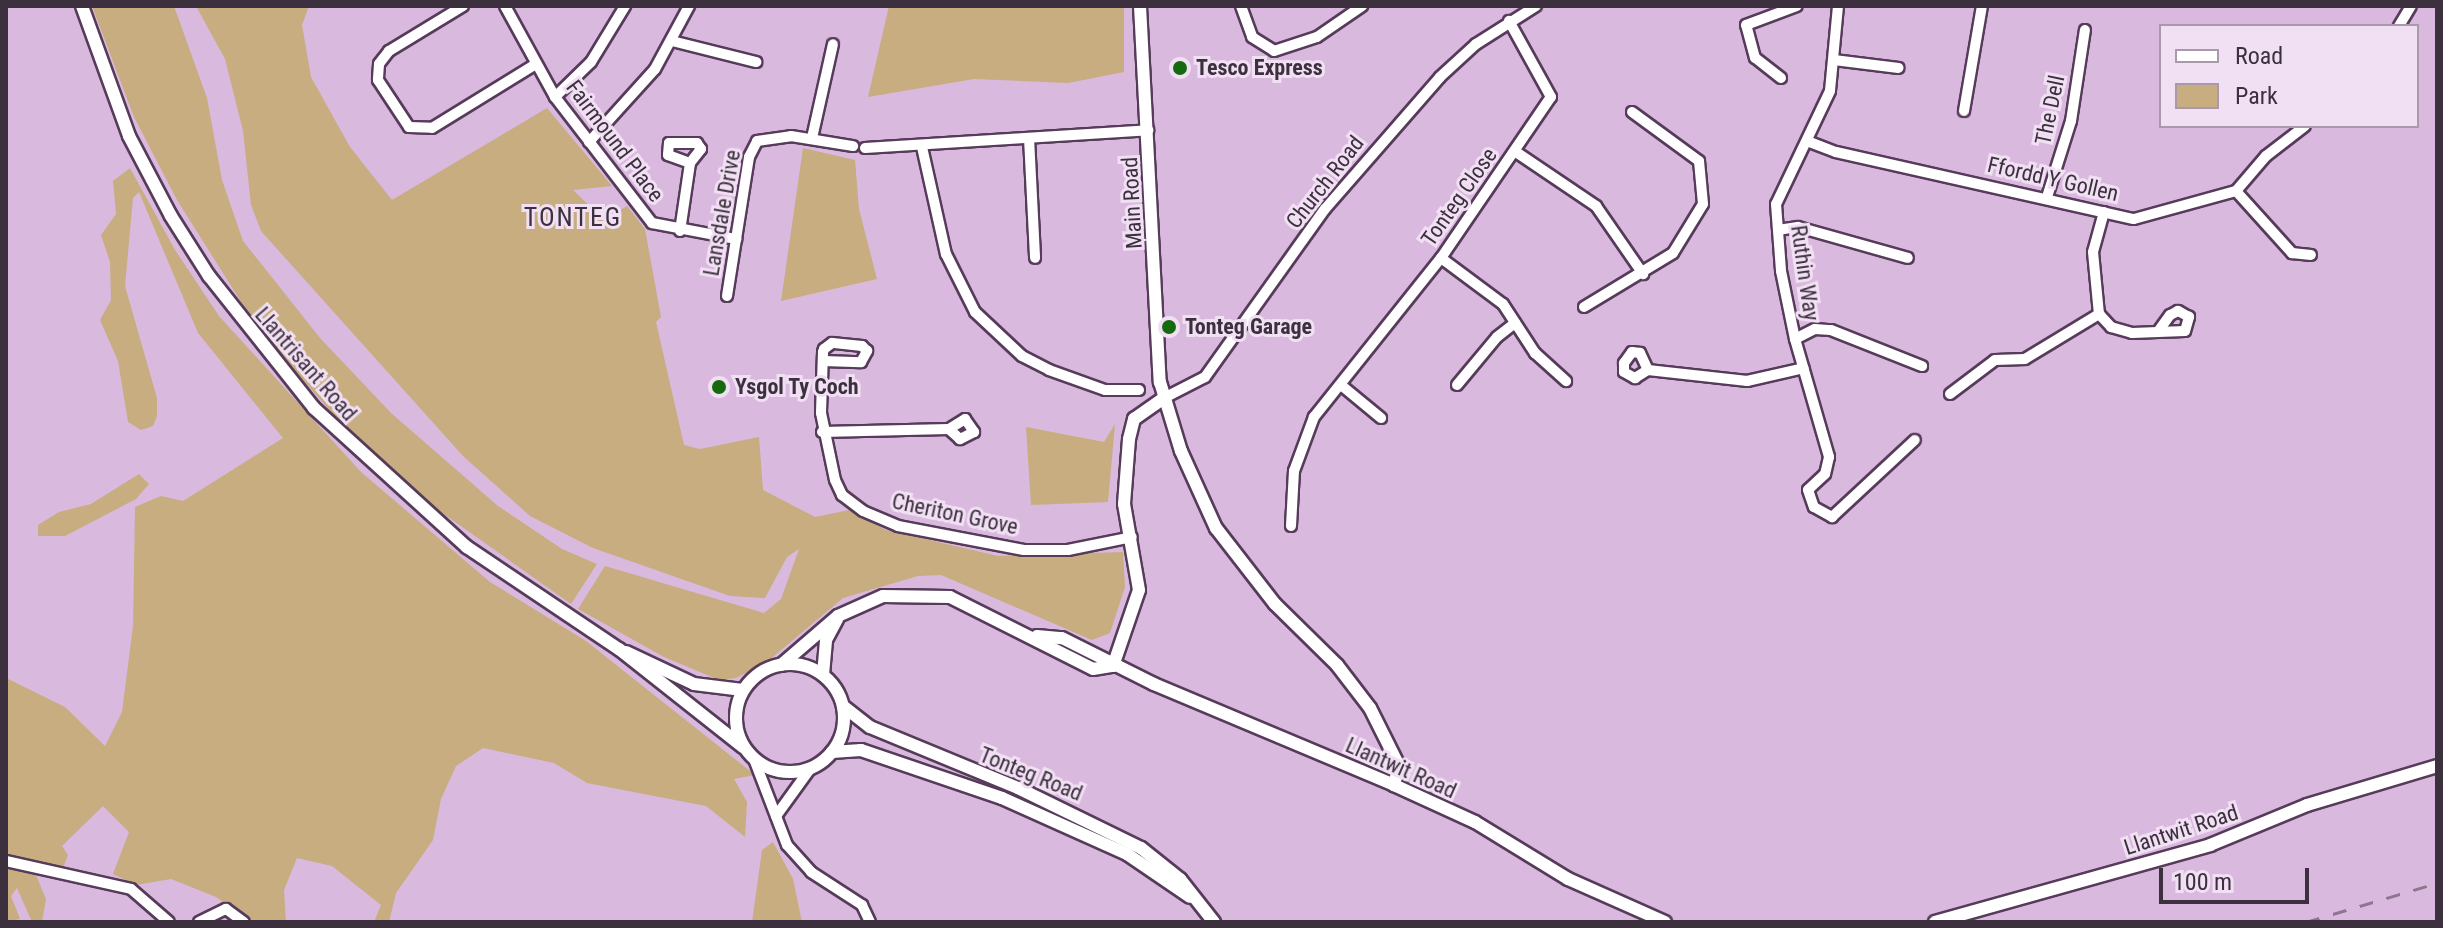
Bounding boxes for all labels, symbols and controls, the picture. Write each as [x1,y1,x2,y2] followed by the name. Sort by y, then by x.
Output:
[2159,24,2419,128] legend
[2235,42,2283,70] text: Road
[1196,55,1323,81] place label: Tesco Express
[1171,59,1189,77] marker: Tesco Express
[2030,73,2070,147] street label: The Dell
[561,75,669,207] street label: Fairmound Place
[2235,82,2278,110] text: Park
[1281,130,1369,234] street label: Church Road
[1416,143,1502,251] street label: Tonteg Close
[698,148,746,278] street label: Lansdale Drive
[1985,151,2121,207] street label: Ffordd Y Gollen
[1116,156,1148,250] street label: Main Road
[524,202,622,234] district label: TONTEG
[1785,224,1825,322] street label: Ruthin Way
[249,302,363,426] street label: Llantrisant Road
[1185,314,1312,340] place label: Tonteg Garage
[1160,318,1178,336] marker: Tonteg Garage
[735,374,859,400] place label: Ysgol Ty Coch
[710,378,728,396] marker: Ysgol Ty Coch
[890,488,1020,540] street label: Cheriton Grove
[1342,732,1460,804] street label: Llantwit Road
[976,741,1086,807] street label: Tonteg Road
[2121,799,2241,861] street label: Llantwit Road
[2163,852,2313,902] scale bar
[2173,868,2232,896] text: 100 m

